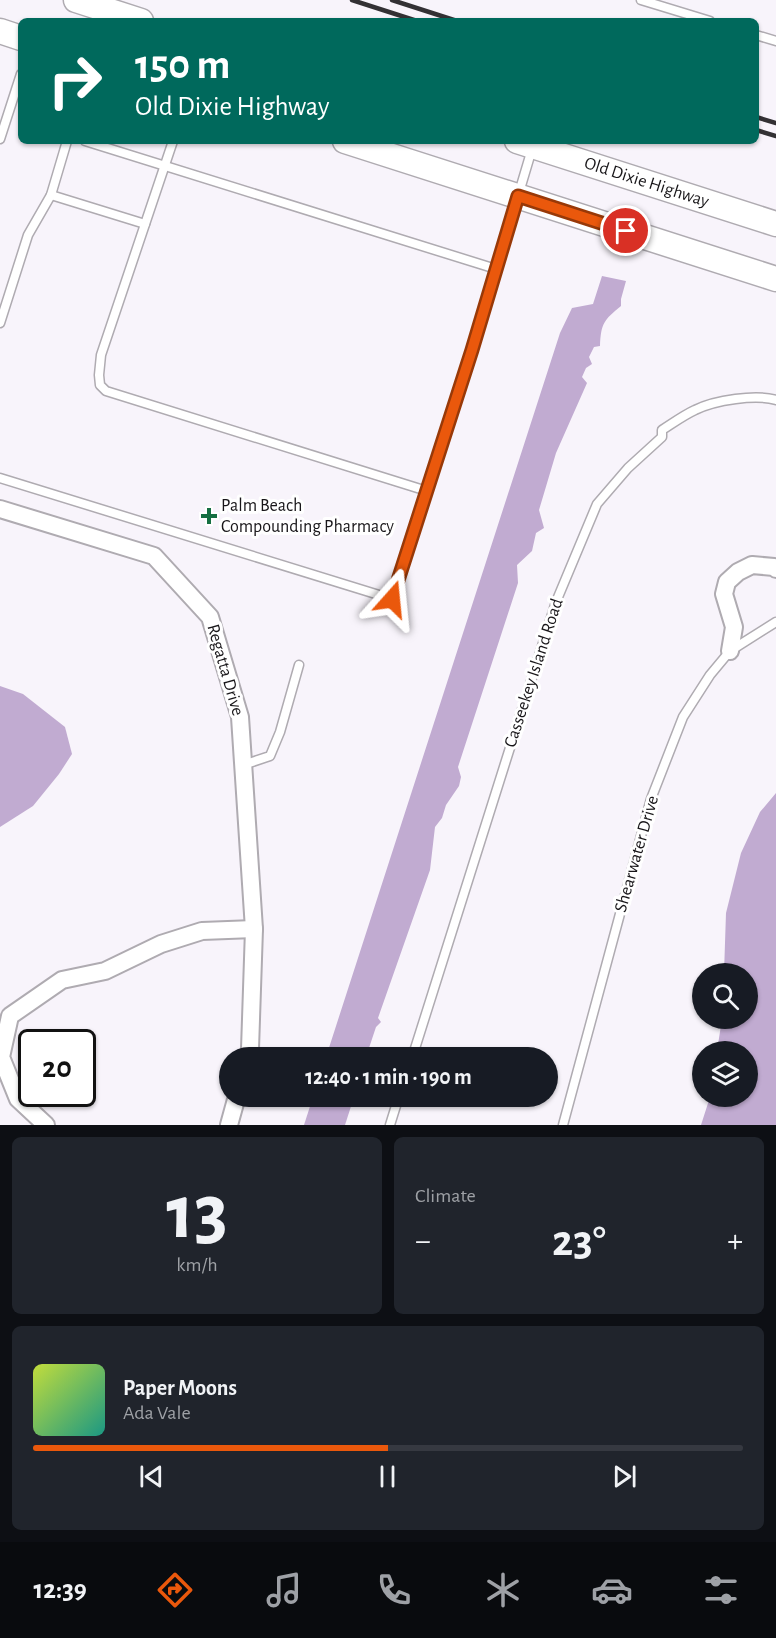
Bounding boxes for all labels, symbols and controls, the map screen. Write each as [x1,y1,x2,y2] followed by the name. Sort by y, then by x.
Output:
[36,42,114,120] icon: right
[135,44,230,86] text: 150 m
[135,93,330,120] text: Old Dixie Highway
[582,154,711,211] street label: Old Dixie Highway
[600,205,651,256] pin
[609,214,642,247] icon: arrive
[221,497,394,536] place label: Palm Beach Compounding Pharmacy
[202,509,216,523] marker: Palm Beach Compounding Pharmacy
[360,567,424,631] position arrow
[501,596,567,750] street label: Casseekey Island Road
[203,622,247,718] street label: Regatta Drive
[612,794,662,914] street label: Shearwater Drive
[692,963,758,1107] map controls
[692,963,758,1029] button: search
[18,1029,96,1107] speed limit sign: 20
[692,1041,758,1107] button: layers
[305,1066,472,1088] text: 12:40 · 1 min · 190 m
[166,1175,228,1253] text: 13
[415,1186,476,1206] text: Climate
[552,1219,606,1264] text: 23°
[415,1225,431,1258] text: −
[727,1225,743,1258] text: +
[176,1255,218,1275] text: km/h
[123,1377,237,1399] text: Paper Moons
[123,1403,191,1423] text: Ada Vale
[135,1460,168,1493] icon: previous
[371,1460,404,1493] icon: pause
[608,1460,641,1493] icon: next
[154,1569,196,1611] icon: directions
[263,1569,305,1611] icon: music
[373,1569,415,1611] icon: phone
[482,1569,524,1611] icon: climate
[591,1569,633,1611] icon: car
[700,1569,742,1611] icon: filters
[34,1576,87,1603] text: 12:39

